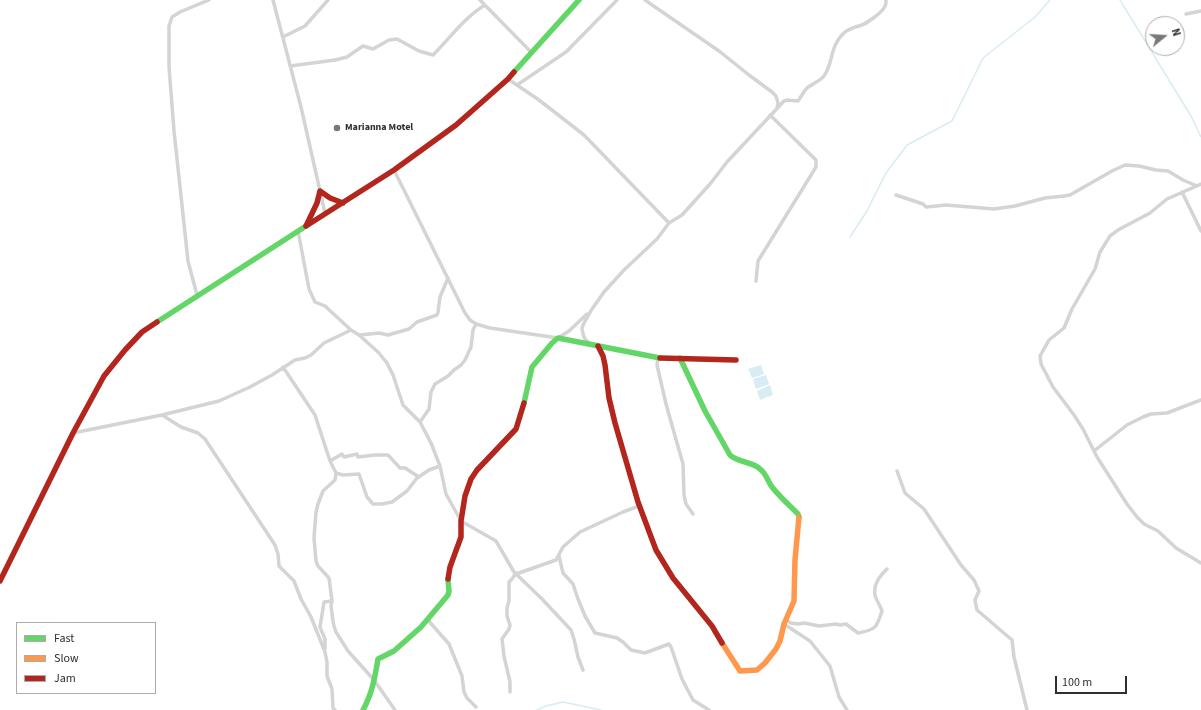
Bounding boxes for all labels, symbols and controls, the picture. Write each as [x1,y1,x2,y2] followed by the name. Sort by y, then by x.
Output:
[1145,16,1185,56] north arrow
[1168,27,1184,38] text: N
[345,122,413,134] place label: Marianna Motel
[332,123,342,133] marker: Marianna Motel
[16,622,156,694] legend
[54,630,74,647] text: Fast
[54,650,79,667] text: Slow
[1057,668,1129,694] scale bar
[54,670,76,687] text: Jam
[1062,674,1092,691] text: 100 m

